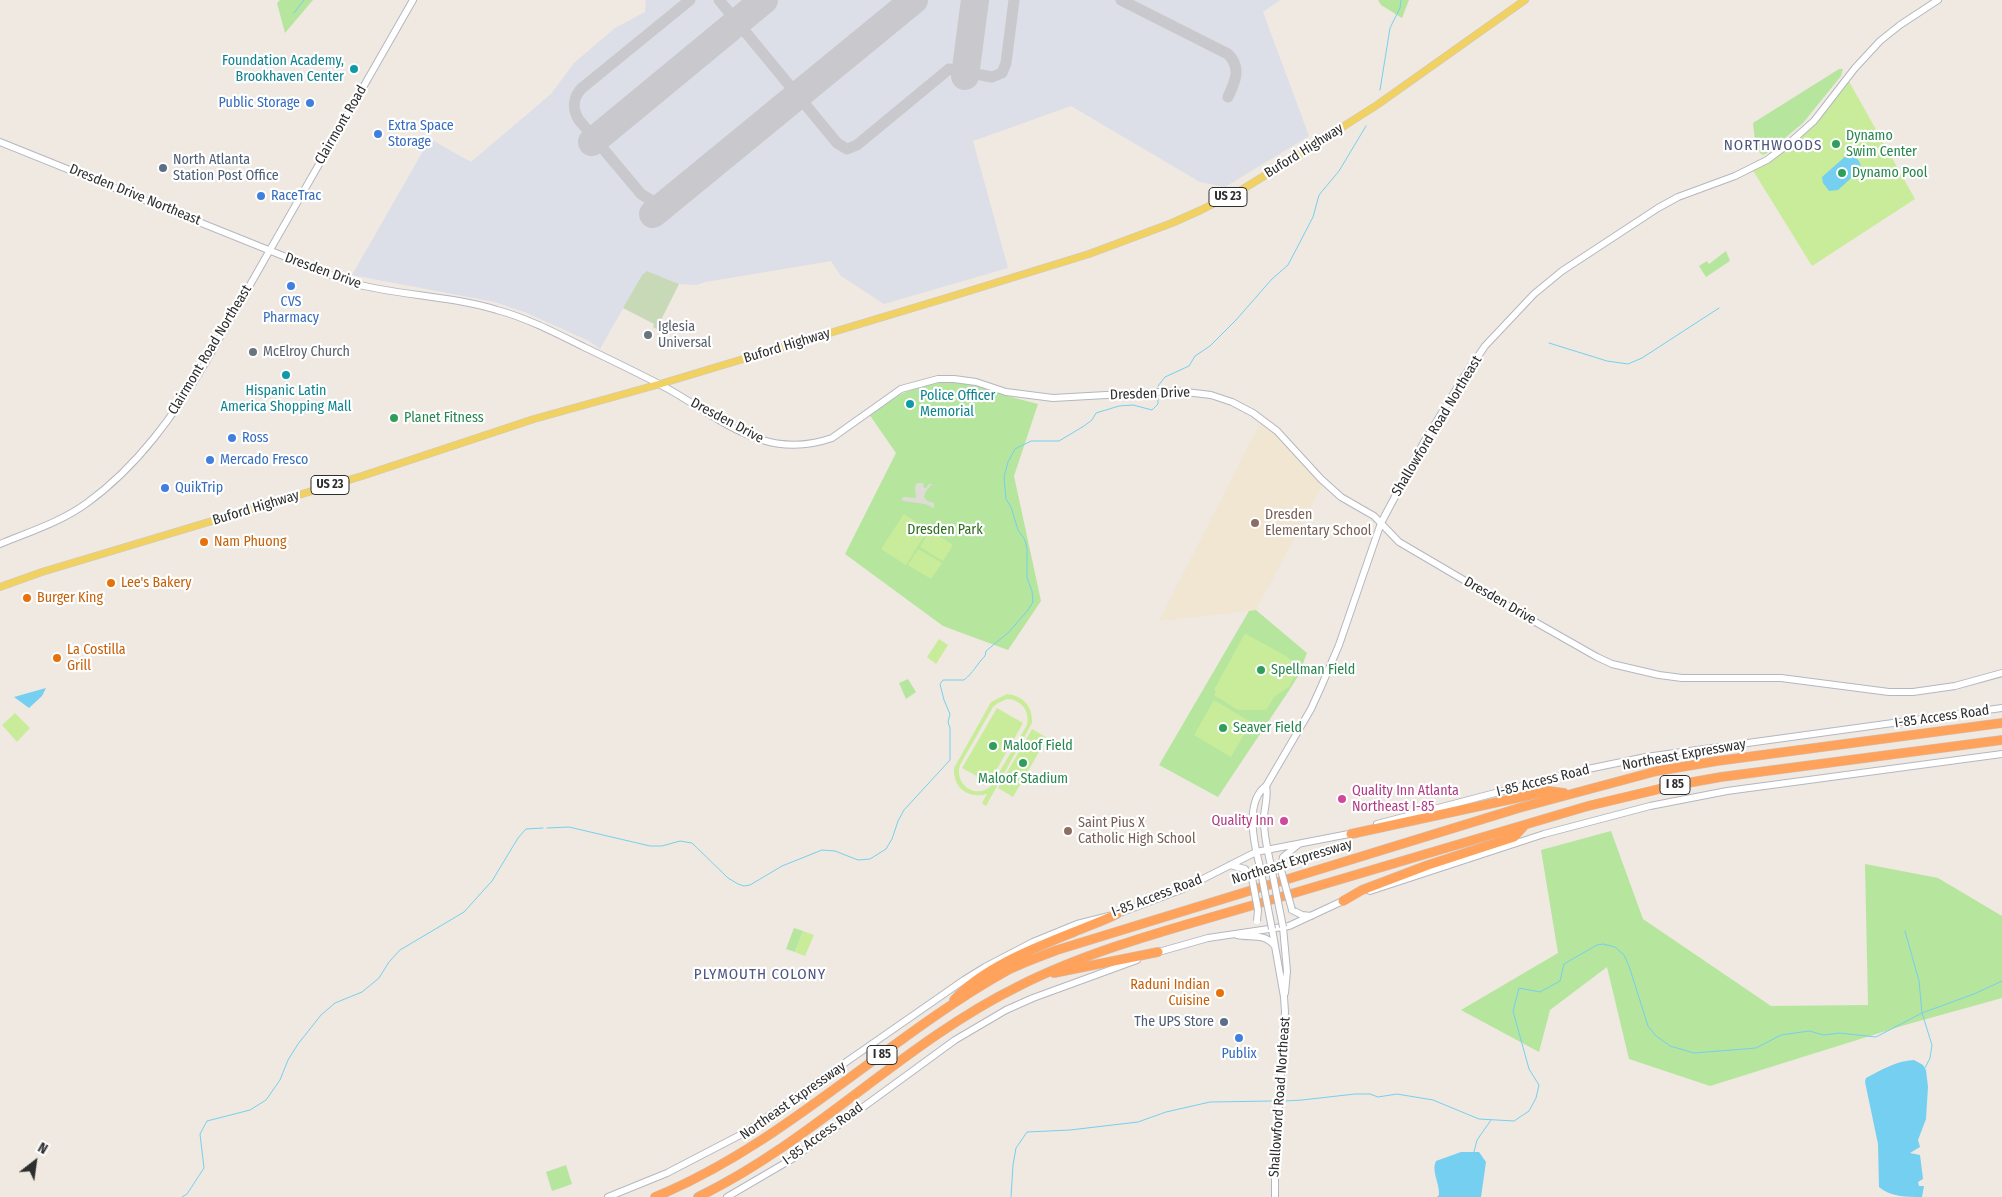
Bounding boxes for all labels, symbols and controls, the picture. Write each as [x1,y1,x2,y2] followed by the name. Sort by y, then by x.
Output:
[222,53,344,85] place label: Foundation Academy, Brookhaven Center
[348,63,360,75] marker: Foundation Academy, Brookhaven Center
[312,83,370,167] street label: Clairmont Road
[219,95,300,111] place label: Public Storage
[304,97,316,109] marker: Public Storage
[388,118,454,150] place label: Extra Space Storage
[1262,120,1346,182] street label: Buford Highway
[372,128,384,140] marker: Extra Space Storage
[1846,128,1917,160] place label: Dynamo Swim Center
[1722,137,1824,155] district label: NORTHWOODS
[1830,138,1842,150] marker: Dynamo Swim Center
[173,152,279,184] place label: North Atlanta Station Post Office
[67,161,203,229] street label: Dresden Drive Northeast
[157,162,169,174] marker: North Atlanta Station Post Office
[1852,165,1927,181] place label: Dynamo Pool
[1836,167,1848,179] marker: Dynamo Pool
[271,188,321,204] place label: RaceTrac
[1209,188,1247,206] road number: US 23
[255,190,267,202] marker: RaceTrac
[282,249,364,293] street label: Dresden Drive
[285,280,297,292] marker: CVS Pharmacy
[165,282,255,418] street label: Clairmont Road Northeast
[263,294,319,326] place label: CVS Pharmacy
[658,319,711,352] place label: Iglesia Universal
[742,325,832,367] street label: Buford Highway
[642,329,654,341] marker: Iglesia Universal
[263,344,350,360] place label: McElroy Church
[247,346,259,358] marker: McElroy Church
[1388,353,1486,499] street label: Shallowford Road Northeast
[280,369,292,381] marker: Hispanic Latin America Shopping Mall
[221,383,351,416] place label: Hispanic Latin America Shopping Mall
[1110,384,1190,404] street label: Dresden Drive
[920,388,995,421] place label: Police Officer Memorial
[688,395,766,447] street label: Dresden Drive
[904,398,916,410] marker: Police Officer Memorial
[404,410,484,426] place label: Planet Fitness
[388,412,400,424] marker: Planet Fitness
[242,430,269,446] place label: Ross
[226,432,238,444] marker: Ross
[220,452,308,468] place label: Mercado Fresco
[204,454,216,466] marker: Mercado Fresco
[311,476,349,494] road number: US 23
[175,480,223,496] place label: QuikTrip
[159,482,171,494] marker: QuikTrip
[211,487,301,529] street label: Buford Highway
[1265,507,1372,540] place label: Dresden Elementary School
[1249,517,1261,529] marker: Dresden Elementary School
[907,522,983,538] park label: Dresden Park
[214,534,286,550] place label: Nam Phuong
[198,536,210,548] marker: Nam Phuong
[1461,574,1539,628] street label: Dresden Drive
[121,575,192,591] place label: Lee's Bakery
[105,577,117,589] marker: Lee's Bakery
[37,590,103,606] place label: Burger King
[21,592,33,604] marker: Burger King
[67,642,126,674] place label: La Costilla Grill
[51,652,63,664] marker: La Costilla Grill
[1271,662,1355,678] place label: Spellman Field
[1255,664,1267,676] marker: Spellman Field
[1894,702,1990,732] street label: I-85 Access Road
[1233,720,1302,736] place label: Seaver Field
[1217,722,1229,734] marker: Seaver Field
[1621,736,1747,774] street label: Northeast Expressway
[1003,738,1073,754] place label: Maloof Field
[987,740,999,752] marker: Maloof Field
[1017,757,1029,769] marker: Maloof Stadium
[1495,761,1591,801] street label: I-85 Access Road
[978,771,1068,787] place label: Maloof Stadium
[1660,776,1690,794] road number: I 85
[1352,783,1459,816] place label: Quality Inn Atlanta Northeast I-85
[1336,793,1348,805] marker: Quality Inn Atlanta Northeast I-85
[1211,813,1274,829] place label: Quality Inn
[1078,815,1196,848] place label: Saint Pius X Catholic High School
[1278,815,1290,827] marker: Quality Inn
[1062,825,1074,837] marker: Saint Pius X Catholic High School
[1230,836,1354,888] street label: Northeast Expressway
[1109,871,1205,921] street label: I-85 Access Road
[692,966,828,984] district label: PLYMOUTH COLONY
[1130,977,1210,1010] place label: Raduni Indian Cuisine
[1214,987,1226,999] marker: Raduni Indian Cuisine
[1134,1014,1214,1030] place label: The UPS Store
[1218,1016,1230,1028] marker: The UPS Store
[1266,1016,1294,1178] street label: Shallowford Road Northeast
[1233,1032,1245,1044] marker: Publix
[867,1046,897,1064] road number: I 85
[1221,1046,1257,1062] place label: Publix
[737,1058,849,1144] street label: Northeast Expressway
[779,1099,867,1169] street label: I-85 Access Road
[10,1137,60,1187] north arrow
[35,1139,51,1158] text: N

